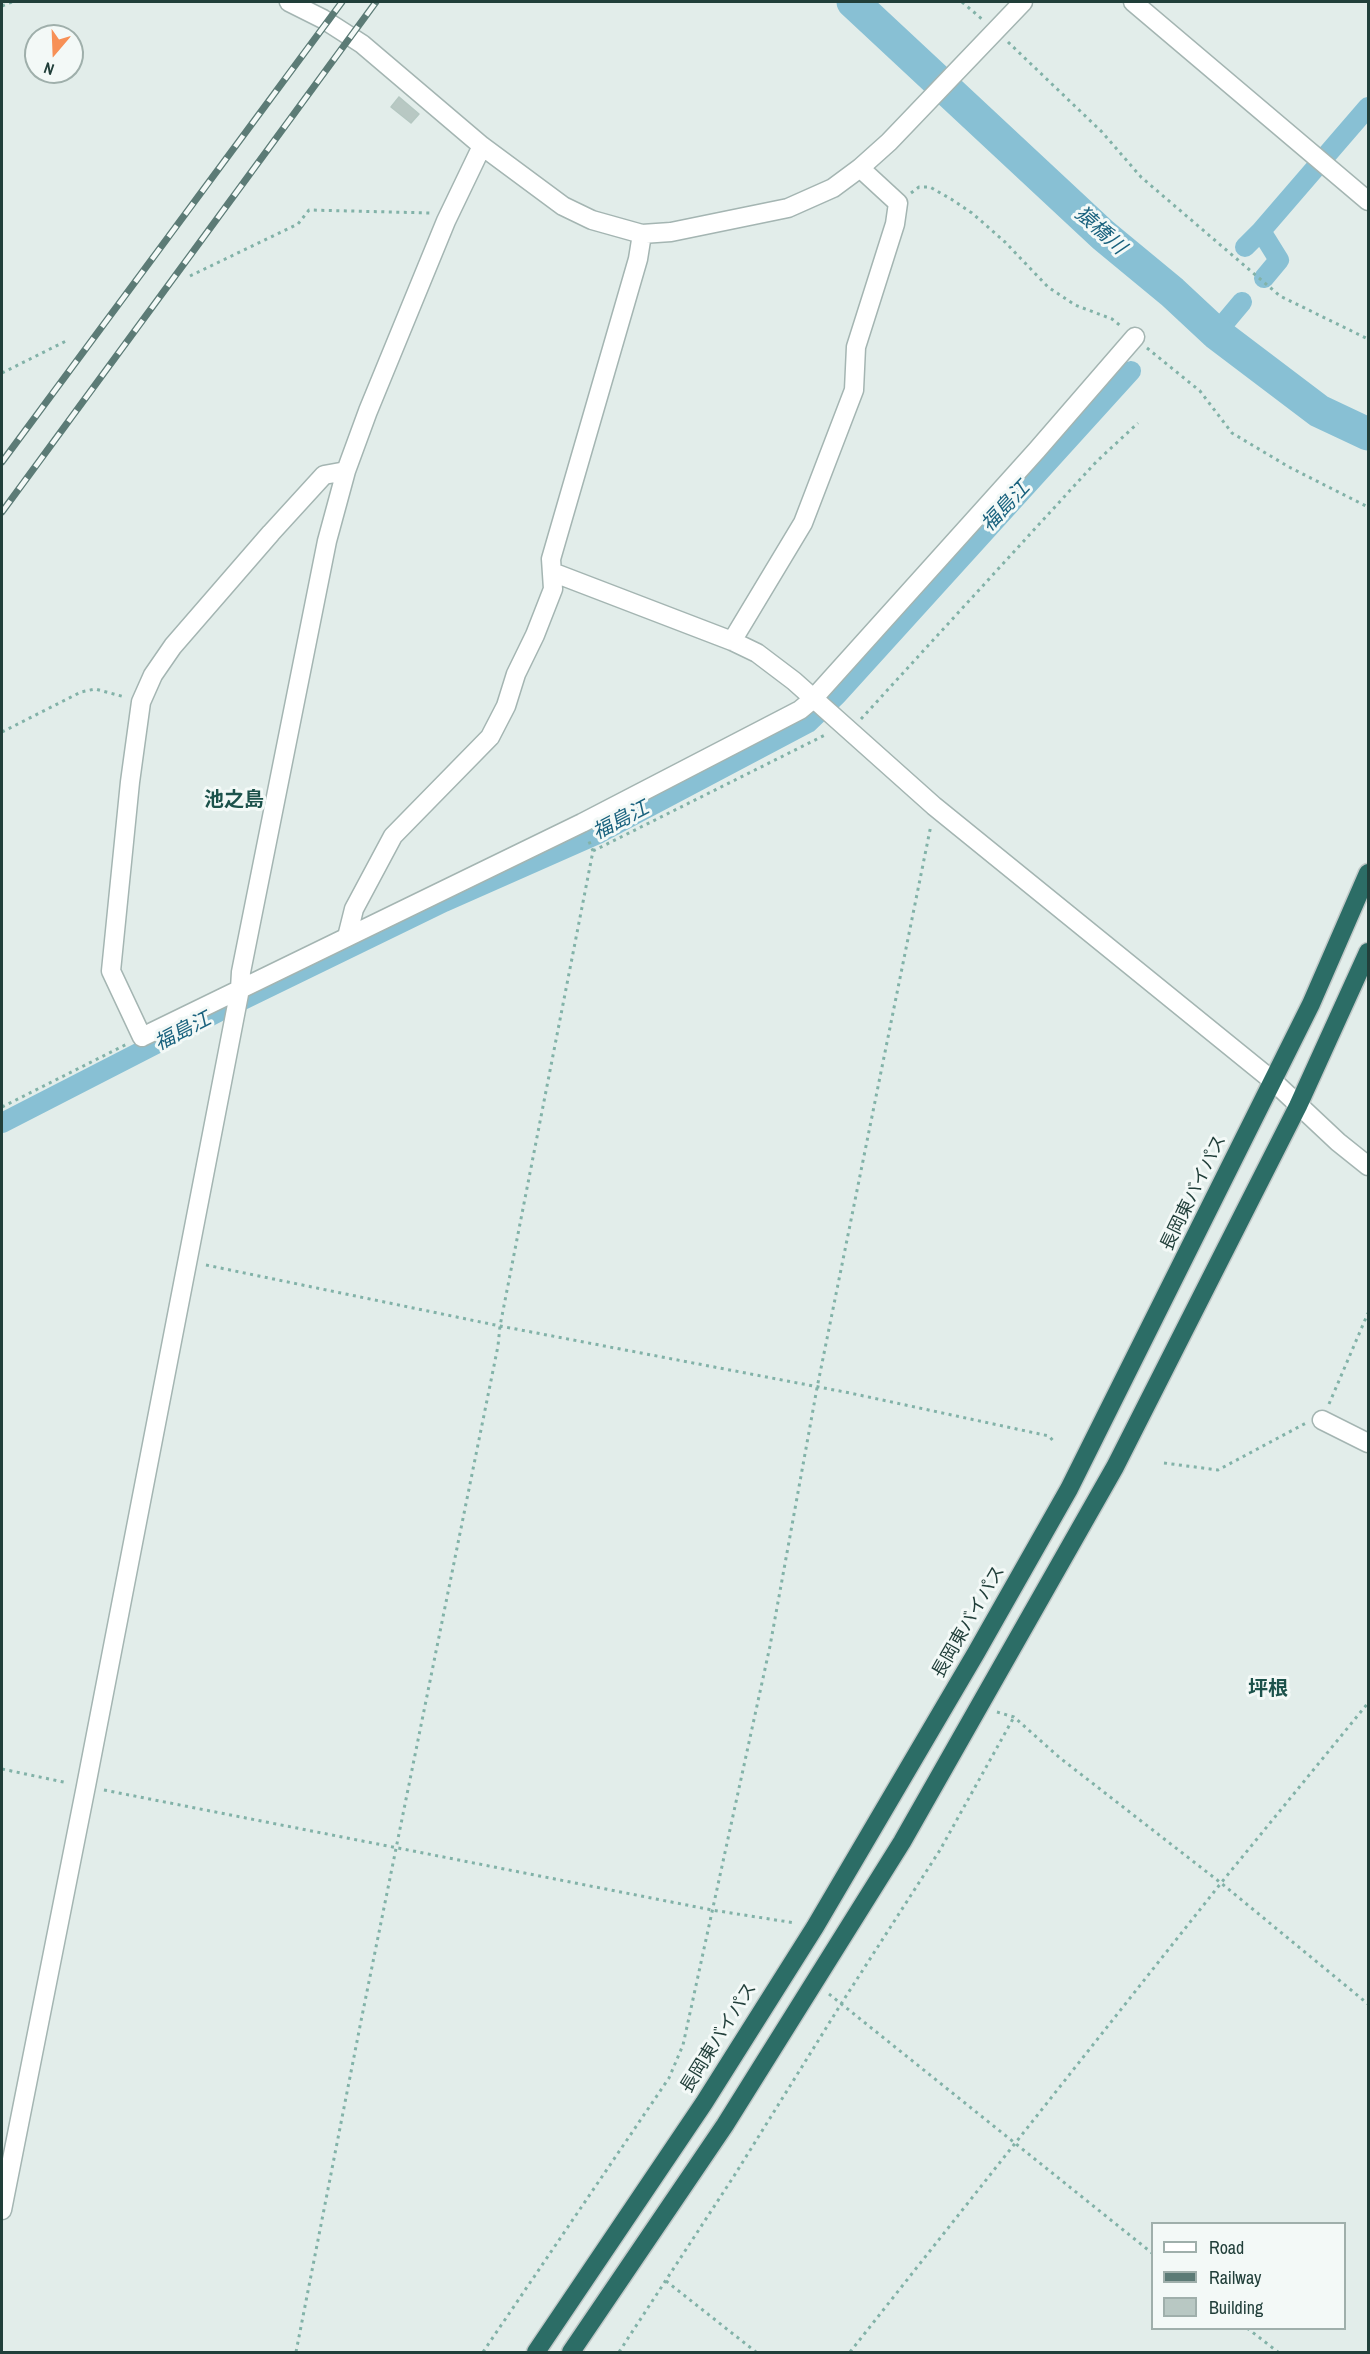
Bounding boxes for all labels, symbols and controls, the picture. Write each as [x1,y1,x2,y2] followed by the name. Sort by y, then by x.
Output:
[24,24,84,84] north arrow
[41,57,57,81] text: N
[1070,202,1130,260] water label: 猿橋川
[977,477,1035,537] water label: 福島江
[204,789,264,813] district label: 池之島
[589,797,653,845] water label: 福島江
[151,1008,215,1056] water label: 福島江
[1157,1132,1231,1254] street label: 長岡東バイパス
[928,1562,1010,1682] street label: 長岡東バイパス
[1248,1678,1288,1702] district label: 坪根
[676,1979,762,2097] street label: 長岡東バイパス
[1151,2222,1346,2330] legend
[1209,2235,1244,2260] text: Road
[1209,2265,1262,2290] text: Railway
[1209,2295,1263,2320] text: Building

